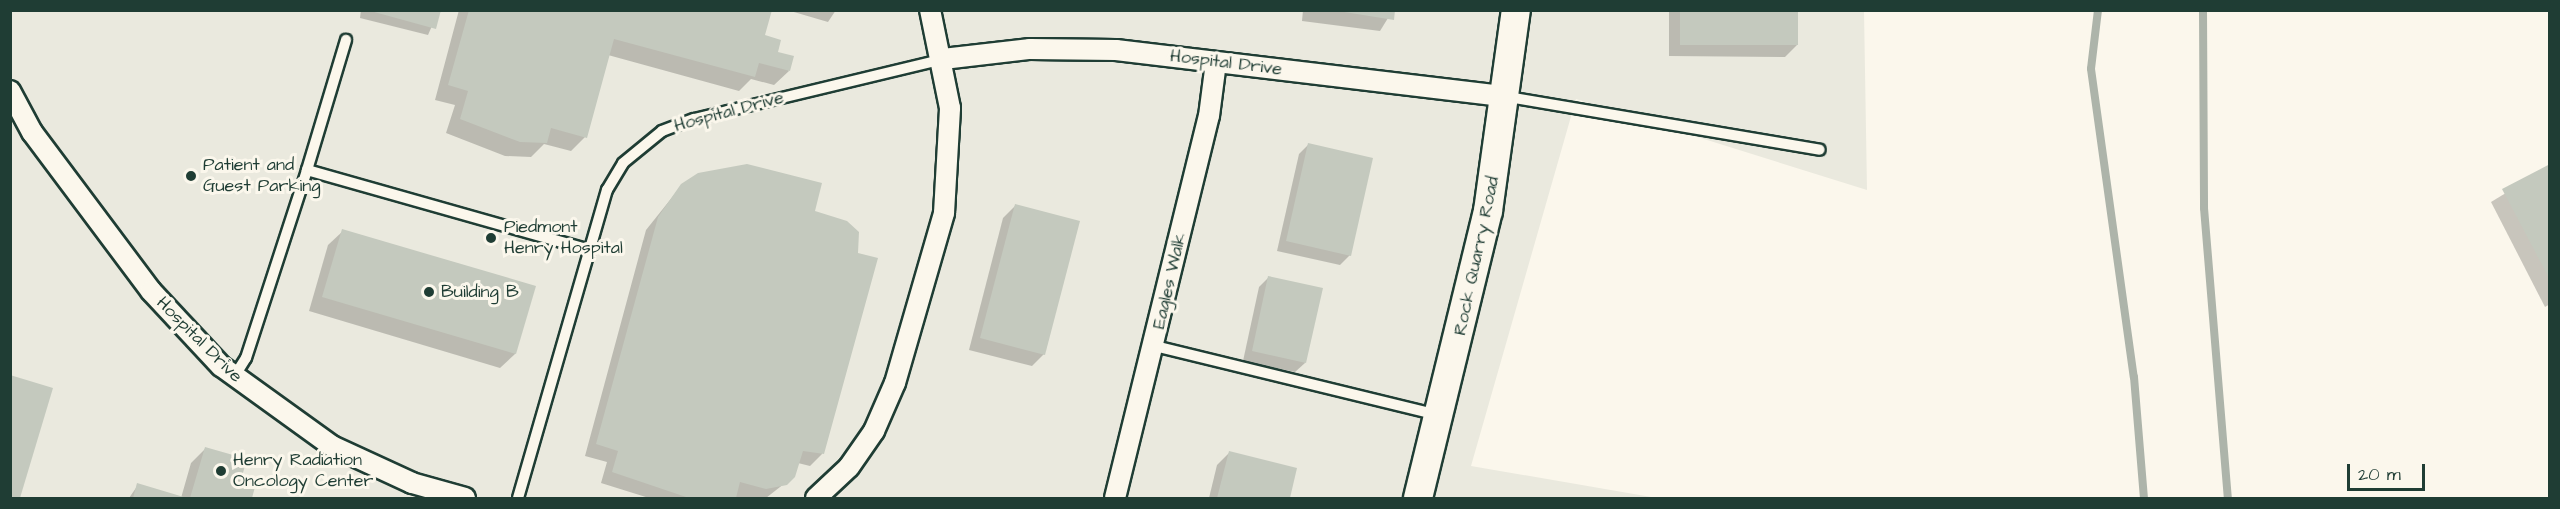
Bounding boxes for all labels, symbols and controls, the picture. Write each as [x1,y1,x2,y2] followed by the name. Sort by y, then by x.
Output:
[1169,45,1283,81] street label: Hospital Drive
[672,87,786,137] street label: Hospital Drive
[203,155,320,198] place label: Patient and Guest Parking
[184,169,198,183] marker: Patient and Guest Parking
[1450,175,1504,337] street label: Rock Quarry Road
[504,217,623,260] place label: Piedmont Henry Hospital
[482,229,500,247] marker: Piedmont Henry Hospital
[1148,231,1192,331] street label: Eagles Walk
[441,281,519,303] place label: Building B
[422,285,436,299] marker: Building B
[152,293,246,387] street label: Hospital Drive
[233,450,373,492] place label: Henry Radiation Oncology Center
[2350,452,2428,490] scale bar
[2358,462,2401,487] text: 20 m
[214,464,228,478] marker: Henry Radiation Oncology Center

